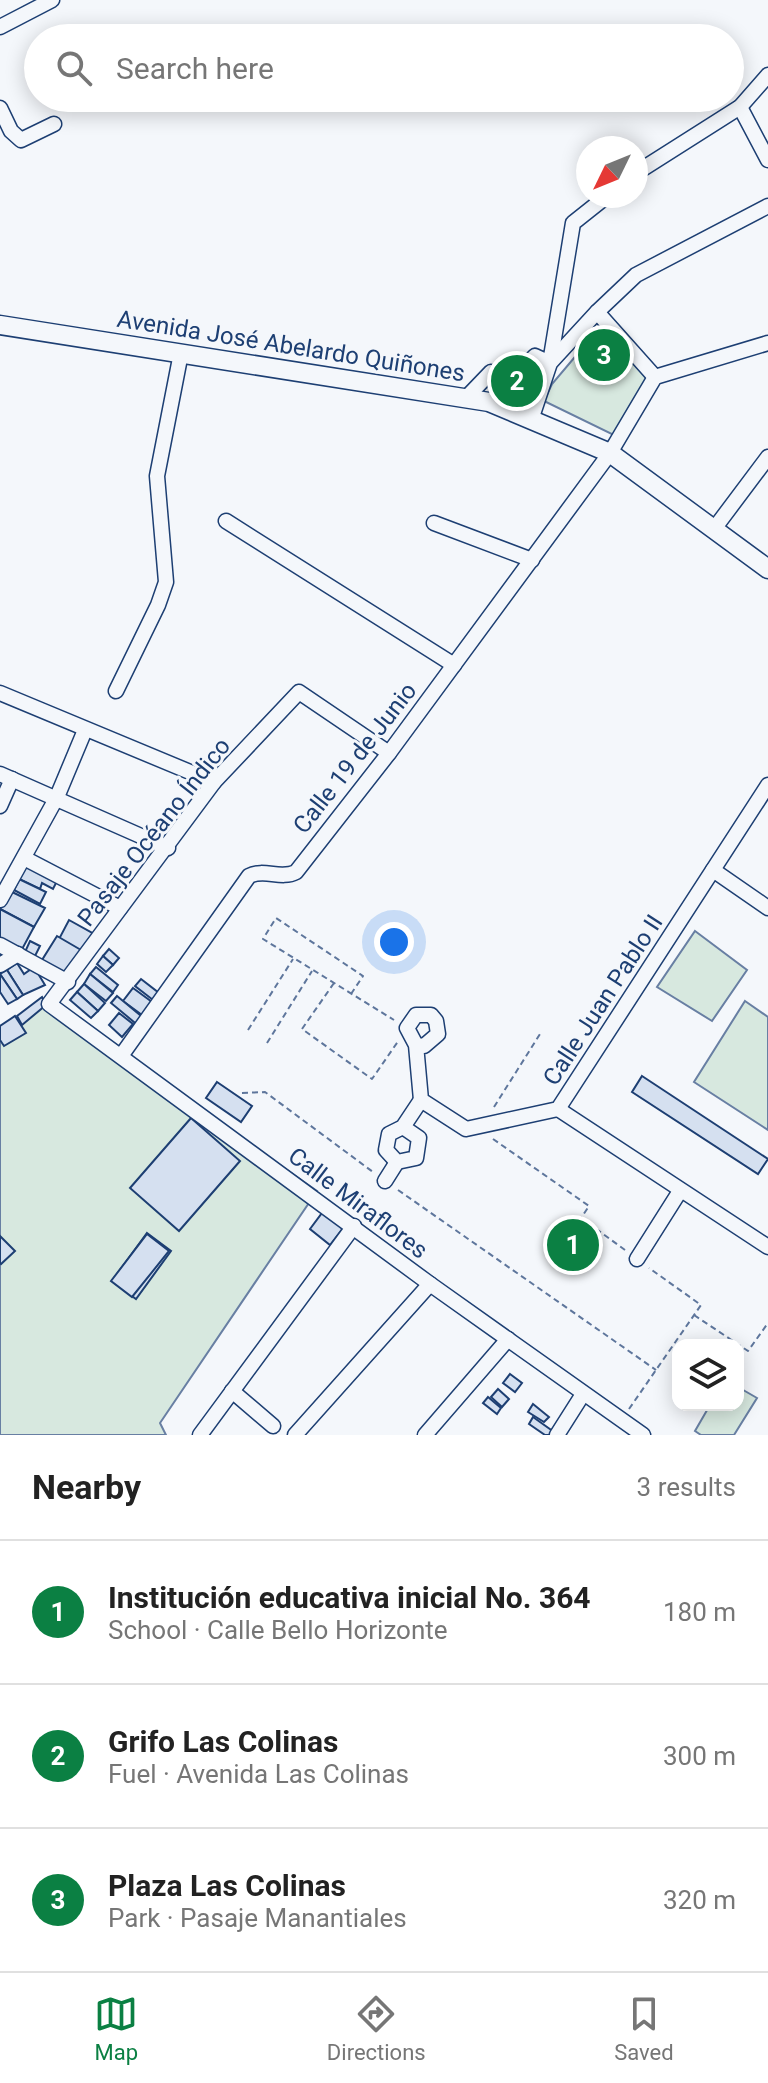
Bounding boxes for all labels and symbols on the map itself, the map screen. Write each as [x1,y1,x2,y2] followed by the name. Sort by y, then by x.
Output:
[576,136,648,208] north arrow
[115,305,467,387] street label: Avenida José Abelardo Quiñones
[578,325,630,385] pin: 3
[491,351,543,411] pin: 2
[288,677,422,839] street label: Calle 19 de Junio
[72,732,236,932] street label: Pasaje Océano Índico
[537,909,669,1091] street label: Calle Juan Pablo II
[374,922,414,962] your location
[283,1142,433,1264] street label: Calle Miraflores
[547,1215,599,1275] pin: 1

